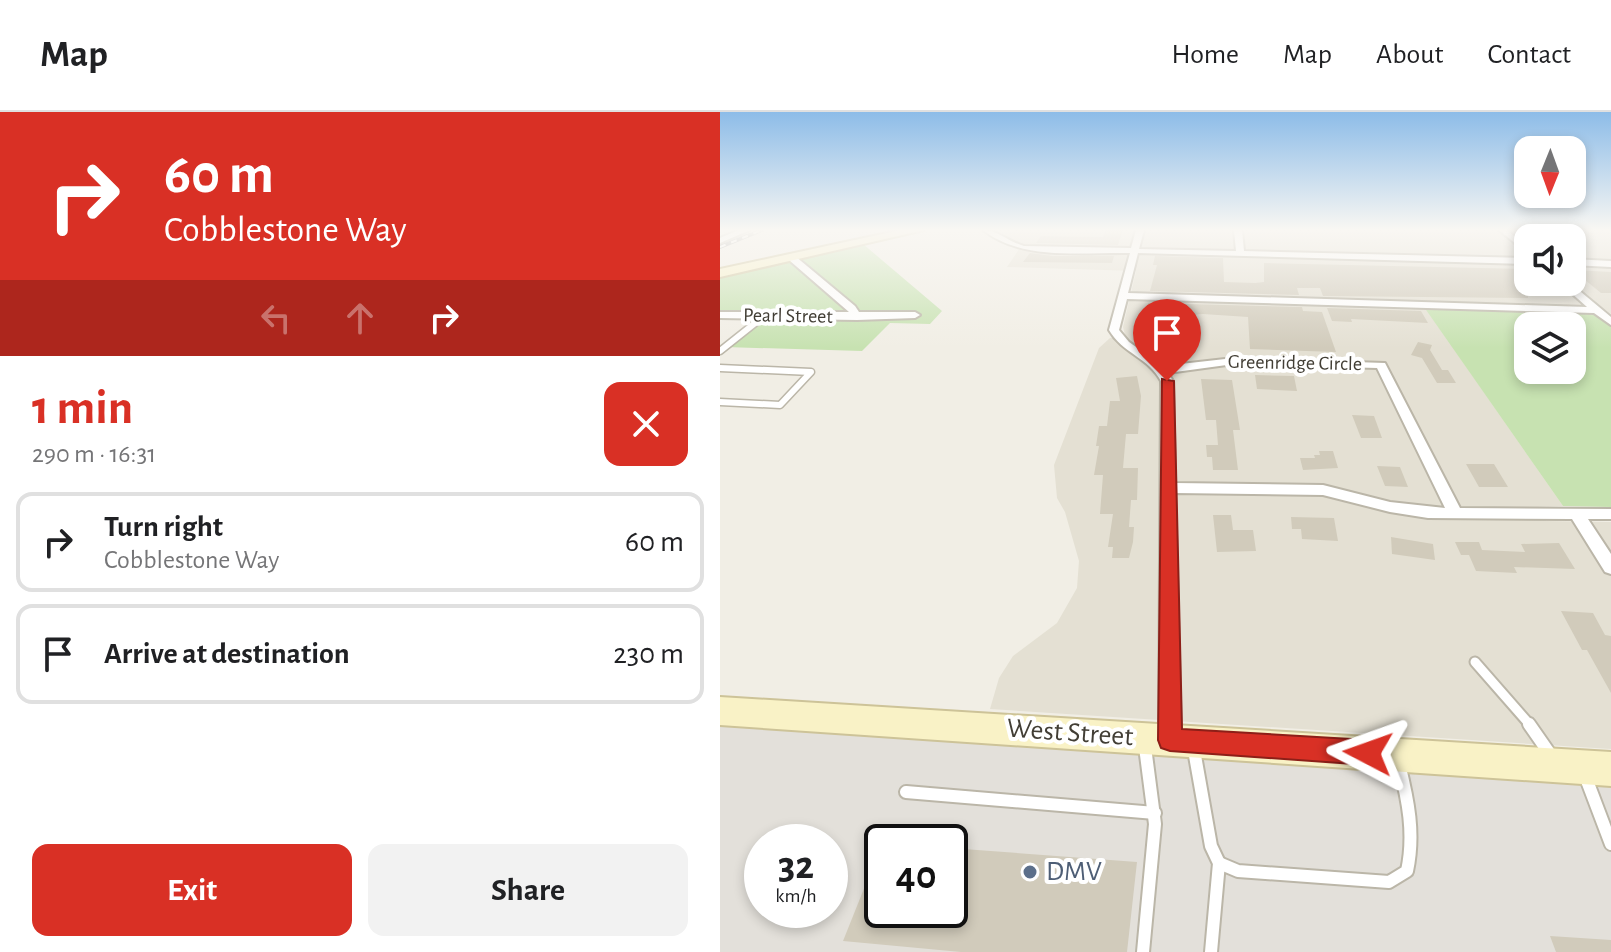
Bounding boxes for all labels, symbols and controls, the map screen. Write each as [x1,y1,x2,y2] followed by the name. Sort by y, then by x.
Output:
[40,36,108,74] text: Map
[1172,41,1239,69] text: Home
[1283,41,1332,69] text: Map
[1376,41,1444,69] text: About
[1488,41,1571,69] text: Contact
[1514,136,1586,208] north arrow
[1514,136,1586,384] map controls
[32,144,136,248] icon: right
[164,147,274,203] text: 60 m
[164,212,407,248] text: Cobblestone Way
[1514,224,1586,296] button: sound
[254,296,298,340] icon: left
[338,296,382,340] icon: ahead
[422,296,466,340] icon: right
[1133,299,1201,381] pin
[743,305,834,327] street label: Pearl Street
[1145,311,1189,355] icon: arrive
[1514,312,1586,384] button: layers
[1228,352,1362,374] street label: Greenridge Circle
[604,382,688,466] button: close
[32,385,133,433] text: 1 min
[32,441,156,467] text: 290 m · 16:31
[104,512,223,542] text: Turn right
[36,520,80,564] icon: right
[625,527,684,557] text: 60 m
[104,547,279,573] text: Cobblestone Way
[36,632,80,676] icon: arrive
[104,639,350,669] text: Arrive at destination
[613,639,684,669] text: 230 m
[1326,711,1410,795] position arrow
[1006,715,1134,751] street label: West Street
[864,824,968,928] speed limit sign: 40
[32,844,352,936] button: Exit
[368,844,688,936] button: Share
[778,846,814,886] text: 32
[1046,858,1102,886] place label: DMV
[1021,863,1039,881] marker: DMV
[775,886,817,906] text: km/h

